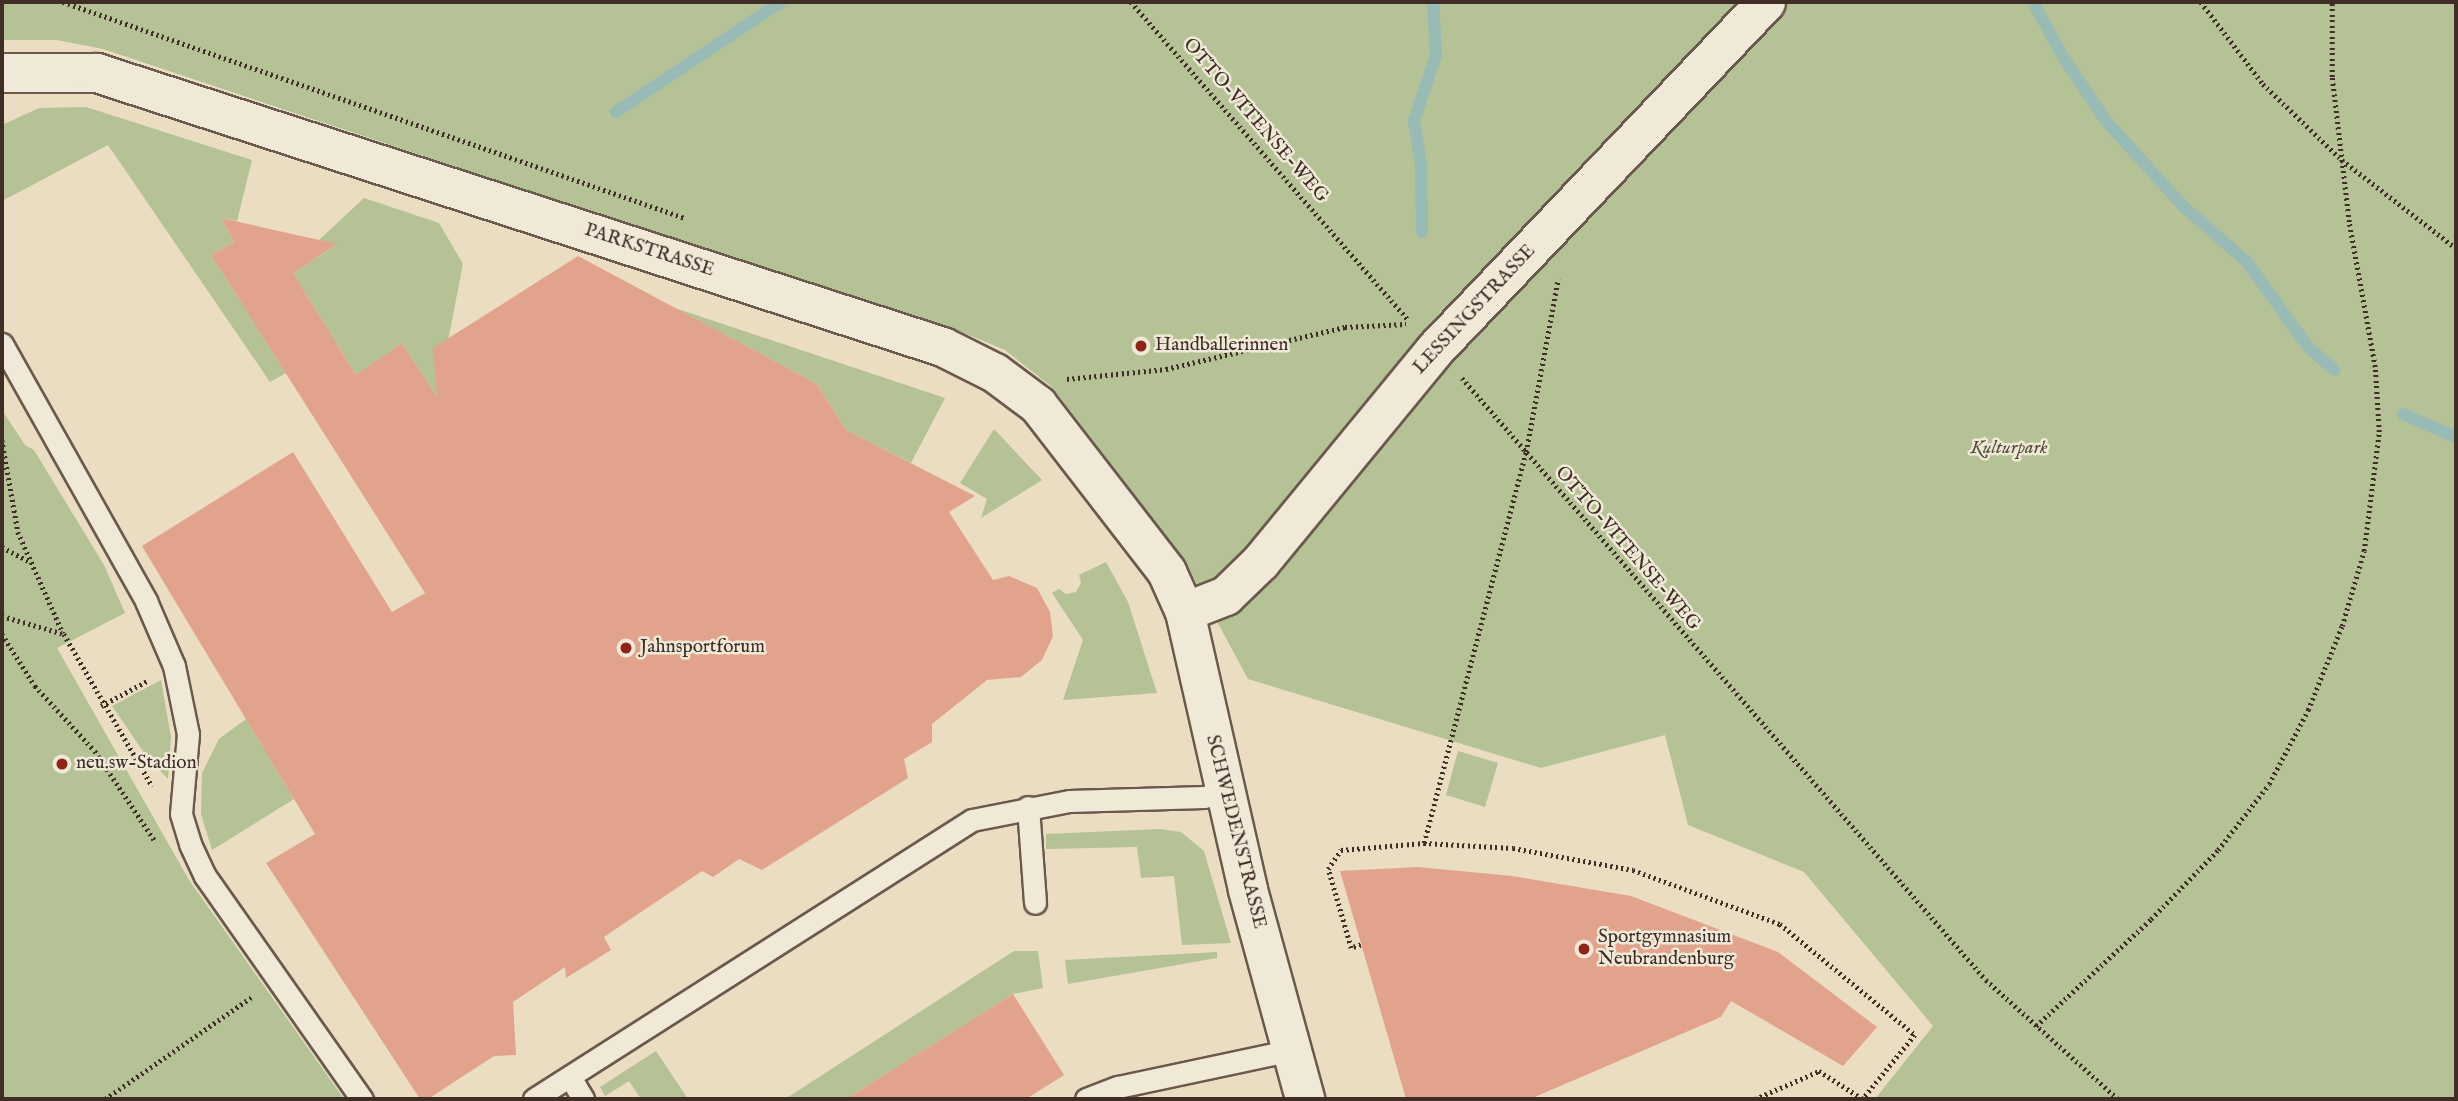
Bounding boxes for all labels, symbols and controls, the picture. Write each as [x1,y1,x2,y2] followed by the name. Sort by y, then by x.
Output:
[1177,34,1333,208] street label: OTTO-VITENSE-WEG
[581,219,717,283] street label: PARKSTRASSE
[1409,240,1541,380] street label: LESSINGSTRASSE
[1155,335,1288,357] place label: Handballerinnen
[1133,338,1149,354] marker: Handballerinnen
[1970,438,2048,460] park label: Kulturpark
[1549,462,1705,636] street label: OTTO-VITENSE-WEG
[640,637,765,659] place label: Jahnsportforum
[618,640,634,656] marker: Jahnsportforum
[1200,733,1270,931] street label: SCHWEDENSTRASSE
[76,753,197,775] place label: neu.sw-Stadion
[54,756,70,772] marker: neu.sw-Stadion
[1598,927,1734,971] place label: Sportgymnasium Neubrandenburg
[1576,941,1592,957] marker: Sportgymnasium Neubrandenburg

